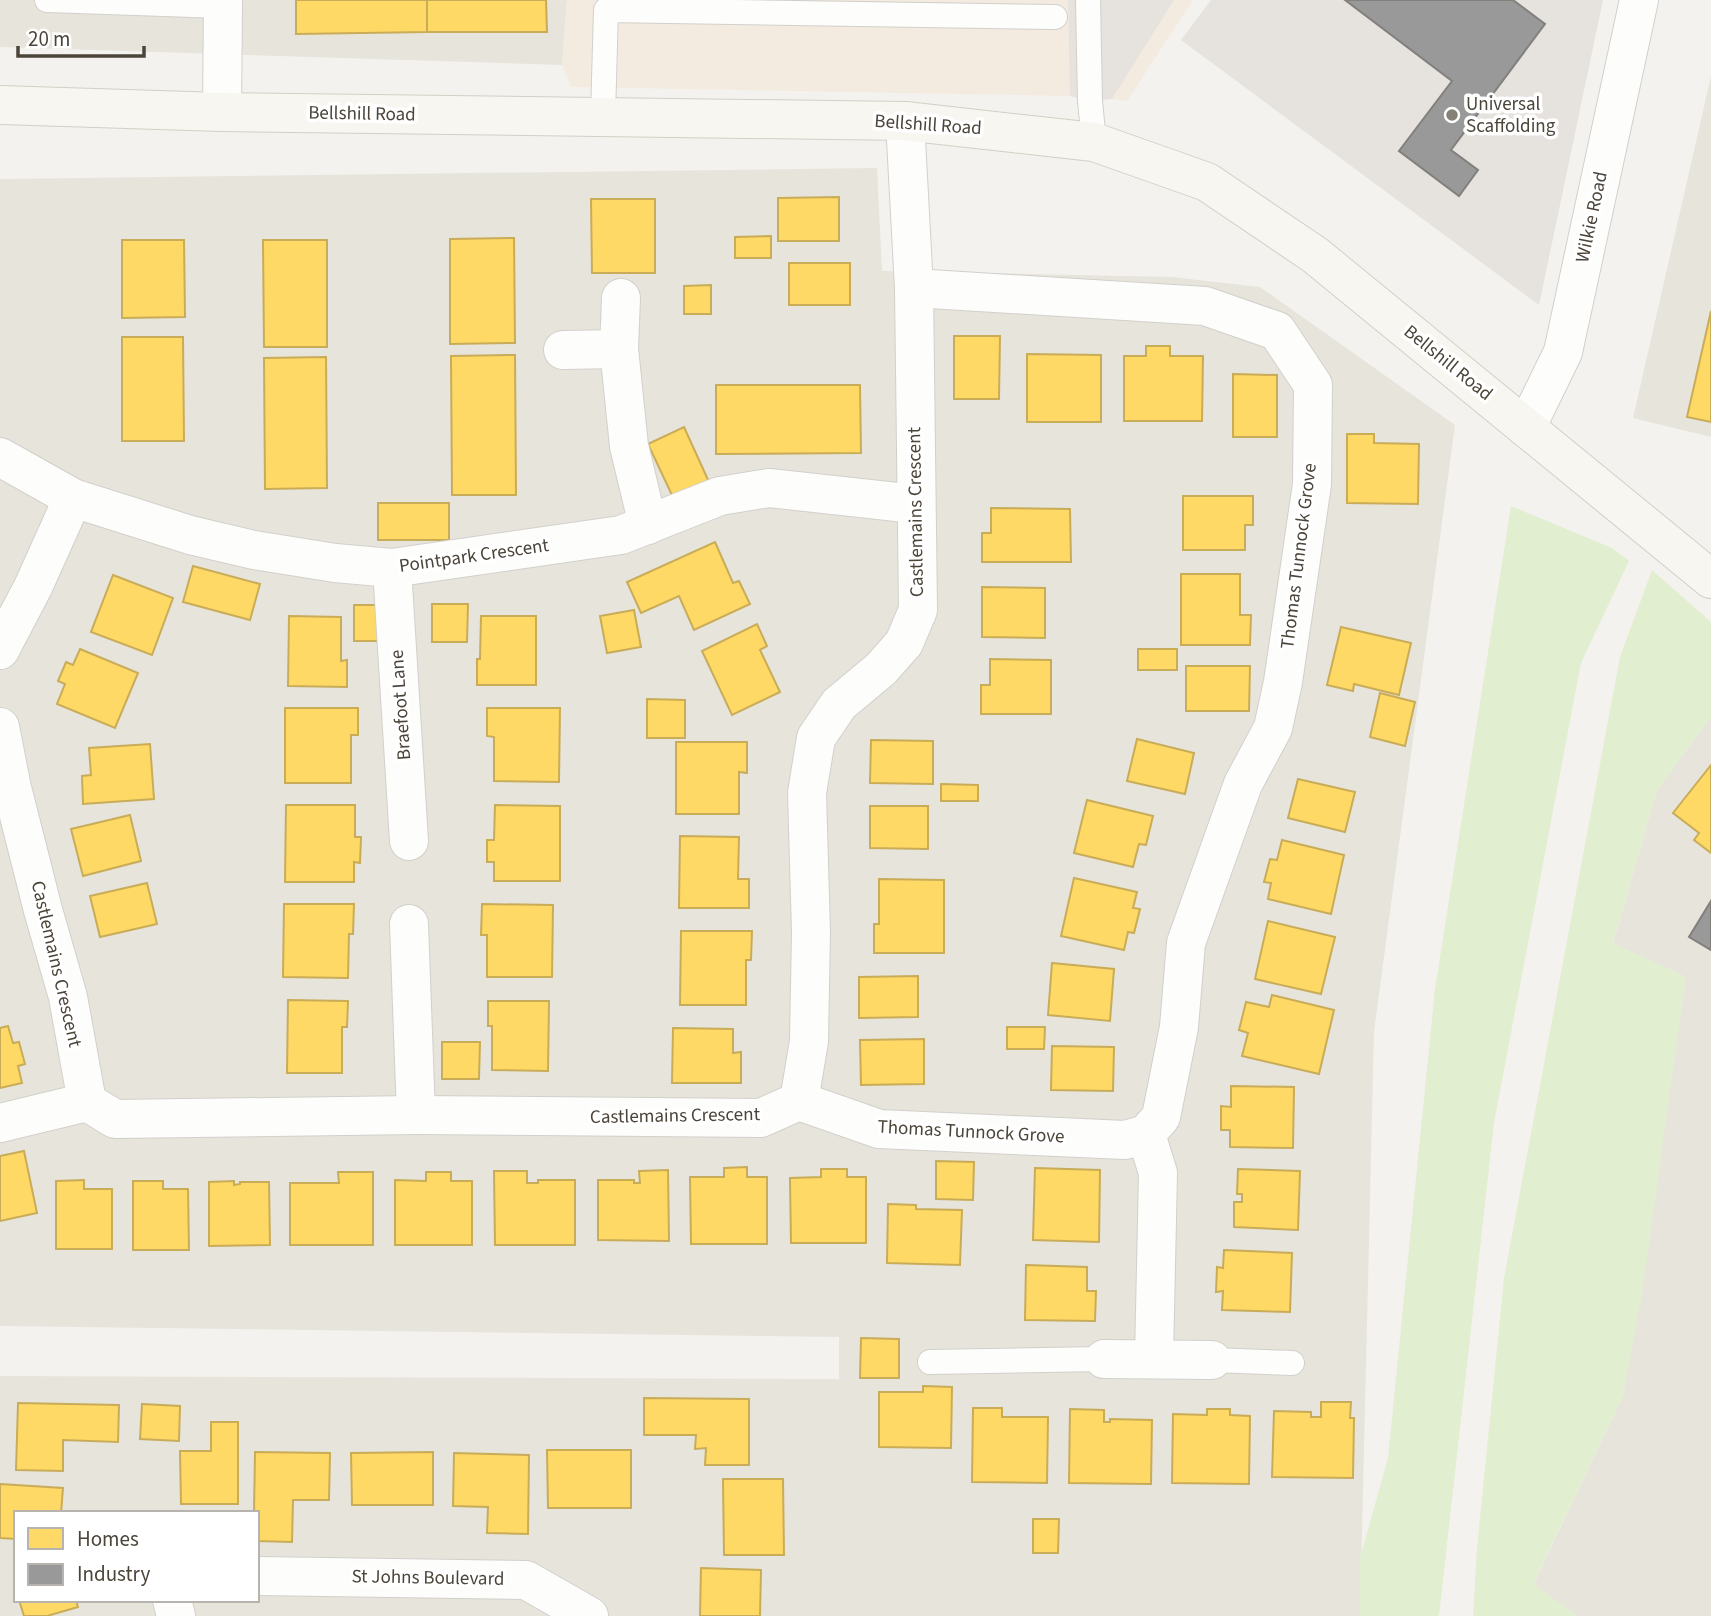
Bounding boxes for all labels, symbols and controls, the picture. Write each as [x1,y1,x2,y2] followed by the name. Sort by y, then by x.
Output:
[18,14,144,58] scale bar
[28,24,70,54] text: 20 m
[1466,91,1556,140] place label: Universal Scaffolding
[308,100,416,128] street label: Bellshill Road
[1444,107,1460,123] marker: Universal Scaffolding
[873,108,983,142] street label: Bellshill Road
[1569,169,1615,265] street label: Wilkie Road
[1398,319,1498,407] street label: Bellshill Road
[901,426,931,597] street label: Castlemains Crescent
[1274,462,1324,650] street label: Thomas Tunnock Grove
[397,532,551,580] street label: Pointpark Crescent
[384,649,418,761] street label: Braefoot Lane
[24,878,88,1050] street label: Castlemains Crescent
[590,1101,761,1131] street label: Castlemains Crescent
[877,1114,1065,1150] street label: Thomas Tunnock Grove
[14,1511,259,1602] legend
[77,1524,139,1554] text: Homes
[77,1559,150,1589] text: Industry
[351,1563,505,1593] street label: St Johns Boulevard

